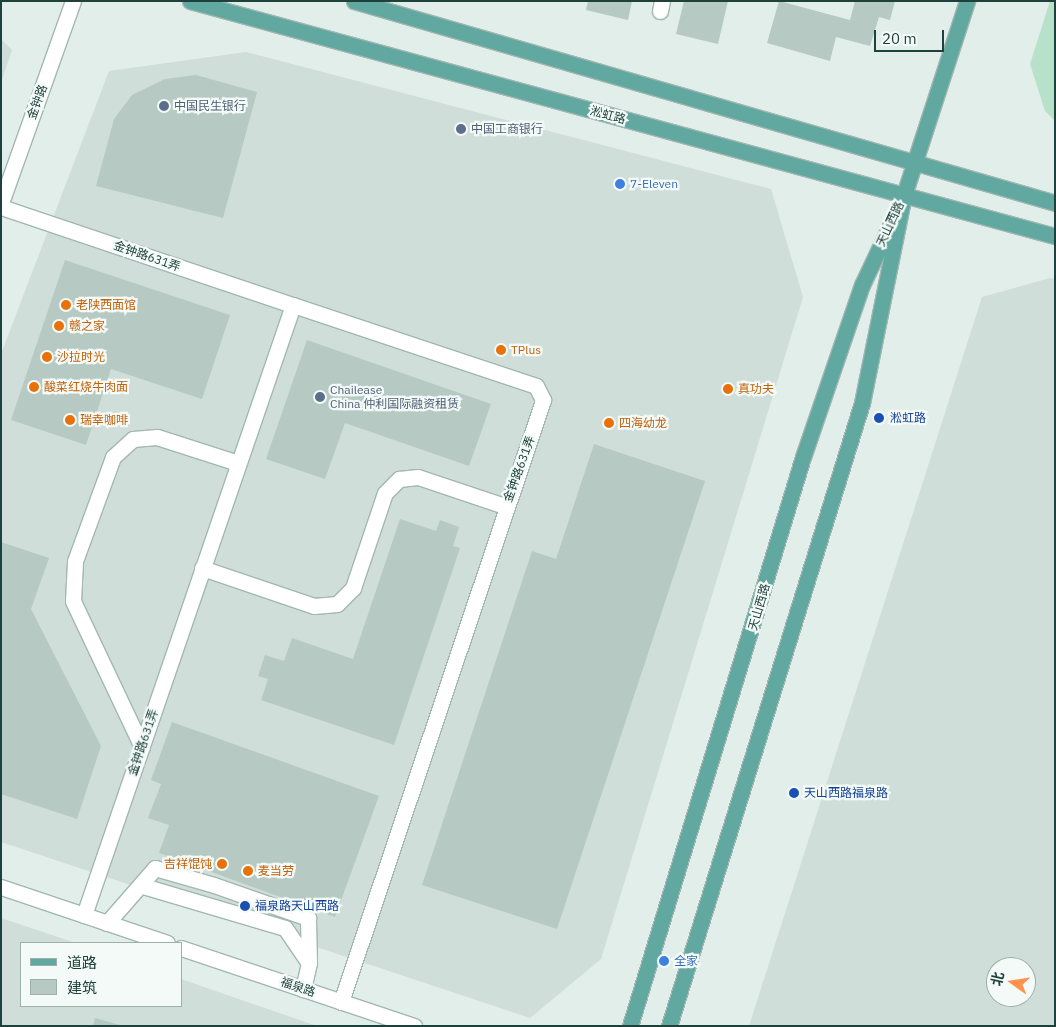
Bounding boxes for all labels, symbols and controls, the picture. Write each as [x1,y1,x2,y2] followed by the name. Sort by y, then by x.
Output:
[876,20,946,52] scale bar
[882,29,917,48] text: 20 m
[24,83,50,121] street label: 金钟路
[174,99,246,113] place label: 中国民生银行
[158,100,170,112] marker: 中国民生银行
[589,103,627,127] street label: 淞虹路
[471,122,543,136] place label: 中国工商银行
[455,123,467,135] marker: 中国工商银行
[630,177,678,191] place label: 7-Eleven
[614,178,626,190] marker: 7-Eleven
[873,199,907,249] street label: 天山西路
[112,238,182,274] street label: 金钟路631弄
[76,298,136,312] place label: 老陕西面馆
[60,299,72,311] marker: 老陕西面馆
[69,319,105,333] place label: 赣之家
[53,320,65,332] marker: 赣之家
[511,343,541,357] place label: TPlus
[495,344,507,356] marker: TPlus
[57,350,105,364] place label: 沙拉时光
[41,351,53,363] marker: 沙拉时光
[44,380,128,394] place label: 酸菜红烧牛肉面
[28,381,40,393] marker: 酸菜红烧牛肉面
[738,382,774,396] place label: 真功夫
[330,383,459,411] place label: Chailease China 仲利国际融资租赁
[722,383,734,395] marker: 真功夫
[314,391,326,403] marker: Chailease China 仲利国际融资租赁
[872,411,886,425] marker: 淞虹路
[890,411,926,425] place label: 淞虹路
[80,413,128,427] place label: 瑞幸咖啡
[64,414,76,426] marker: 瑞幸咖啡
[619,416,667,430] place label: 四海幼龙
[603,417,615,429] marker: 四海幼龙
[500,434,538,504] street label: 金钟路631弄
[745,582,773,632] street label: 天山西路
[125,707,161,777] street label: 金钟路631弄
[804,786,888,800] place label: 天山西路福泉路
[788,787,800,799] marker: 天山西路福泉路
[164,857,212,871] place label: 吉祥馄饨
[216,858,228,870] marker: 吉祥馄饨
[258,864,294,878] place label: 麦当劳
[242,865,254,877] marker: 麦当劳
[255,899,339,913] place label: 福泉路天山西路
[239,900,251,912] marker: 福泉路天山西路
[20,942,182,1007] legend
[67,953,97,972] text: 道路
[674,954,698,968] place label: 全家
[658,955,670,967] marker: 全家
[986,957,1036,1007] north arrow
[987,970,1008,988] text: 北
[279,974,317,1000] street label: 福泉路
[67,978,97,997] text: 建筑

